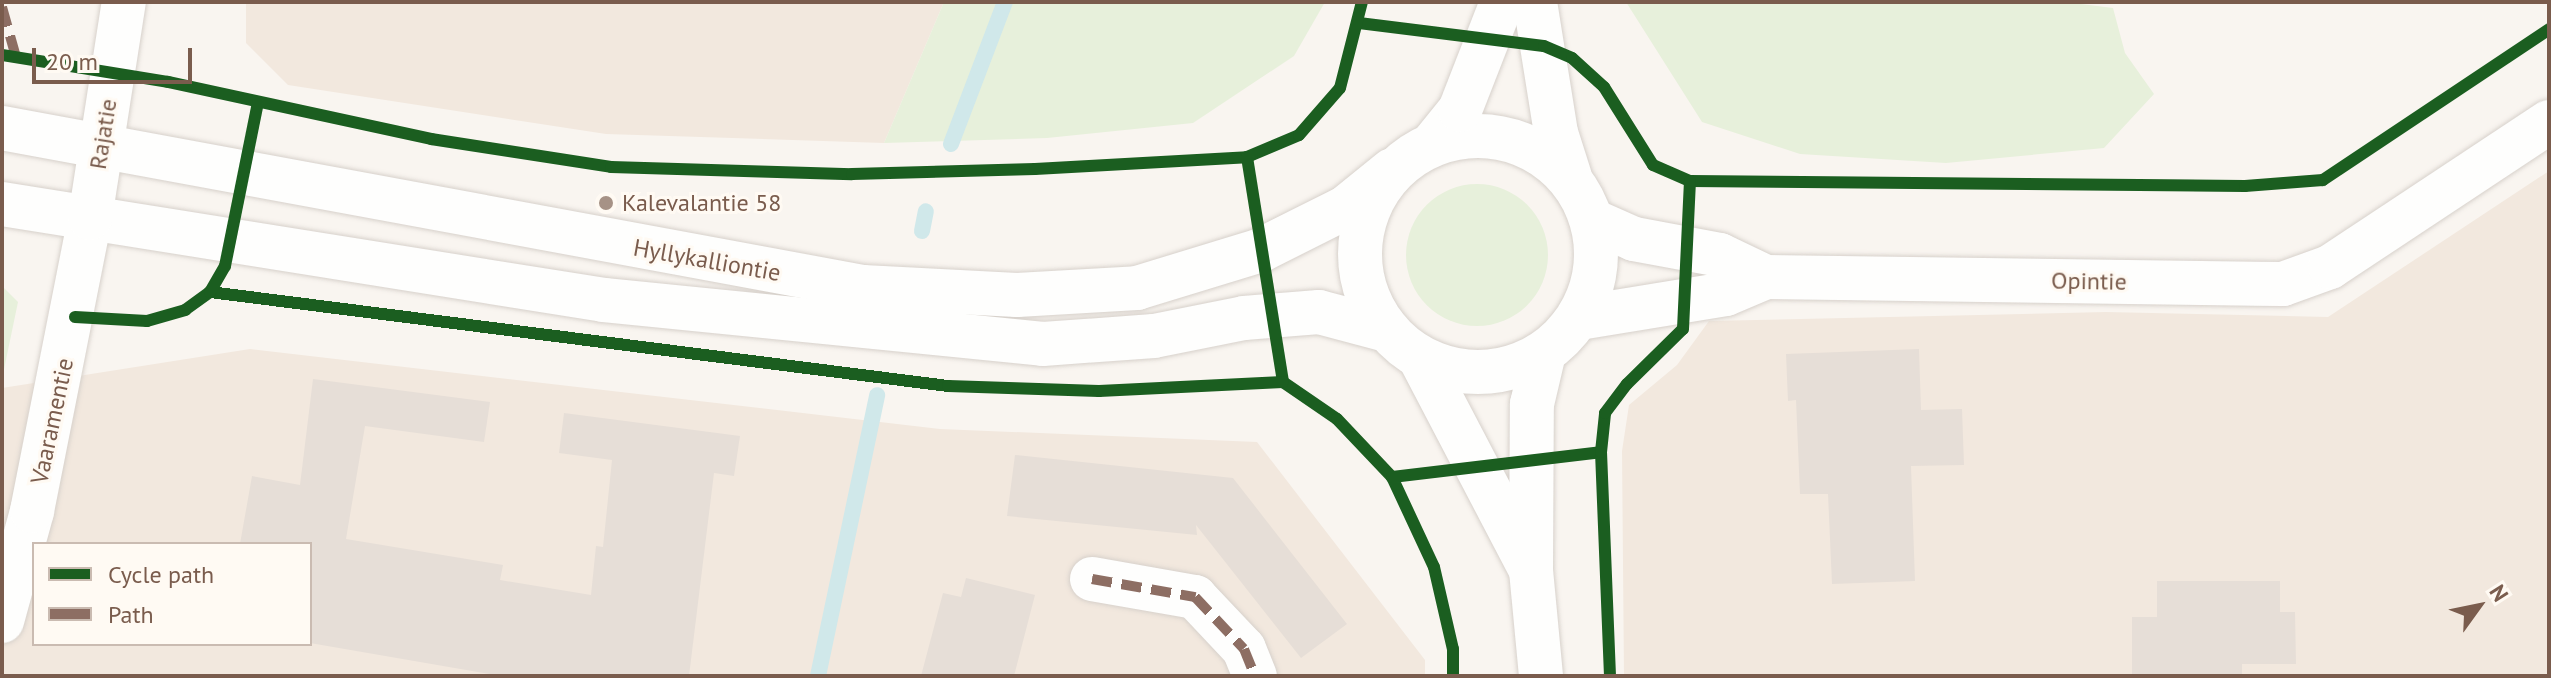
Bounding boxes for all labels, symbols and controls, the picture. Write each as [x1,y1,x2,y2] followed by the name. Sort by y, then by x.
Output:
[36,32,196,82] scale bar
[46,46,98,77] text: 20 m
[83,97,123,171] street label: Rajatie
[622,189,781,217] place label: Kalevalantie 58
[597,194,615,212] marker: Kalevalantie 58
[631,233,783,287] street label: Hyllykalliontie
[2051,266,2127,296] street label: Opintie
[25,355,79,487] street label: Vaaramentie
[32,542,312,646] legend
[108,559,214,590] text: Cycle path
[2439,566,2519,646] north arrow
[2483,579,2515,607] text: N
[108,599,154,630] text: Path

